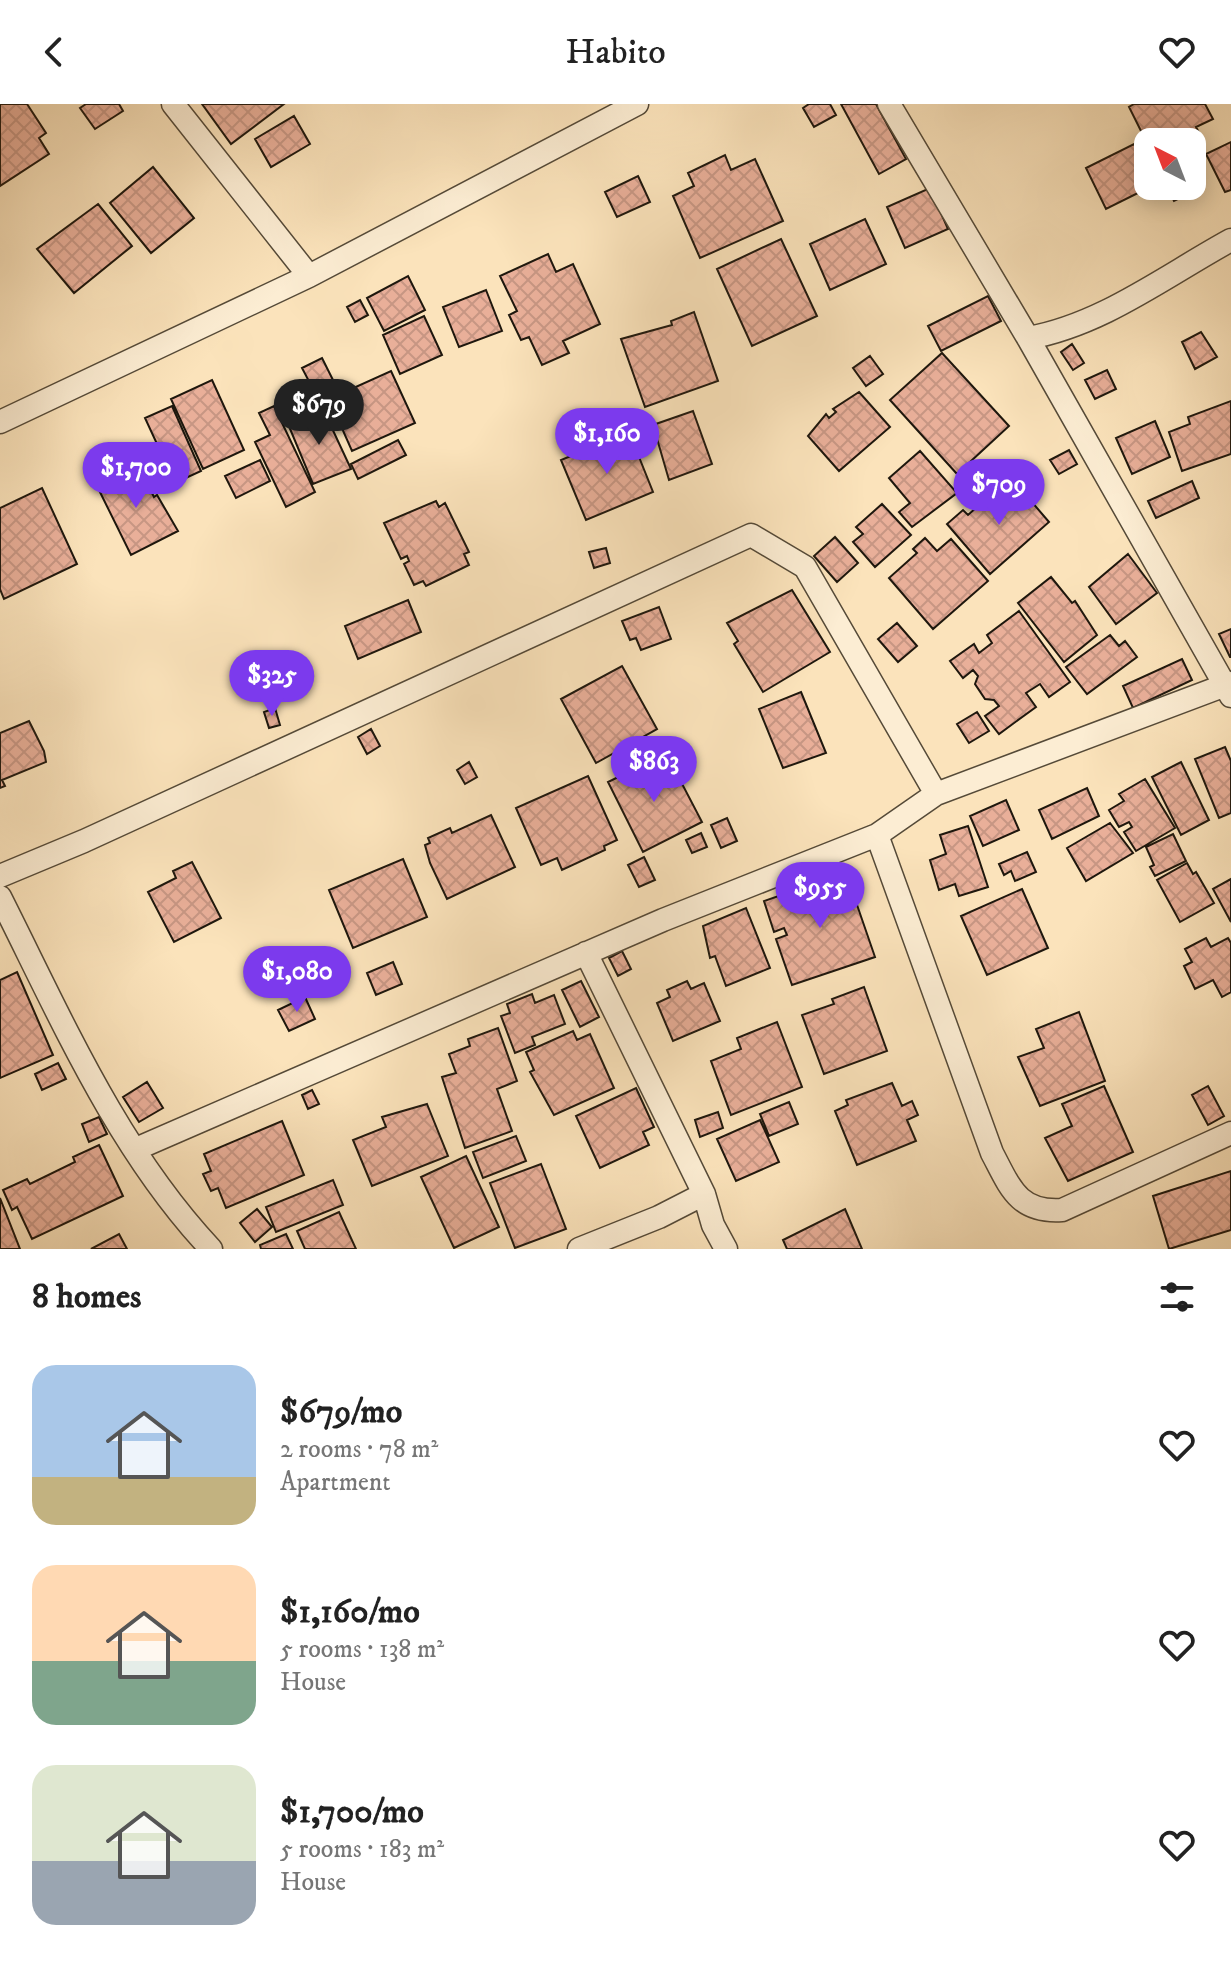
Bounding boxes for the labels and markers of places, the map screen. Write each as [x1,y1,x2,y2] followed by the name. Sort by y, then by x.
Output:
[272,379,366,447] pin: $679
[542,408,672,476] pin: $1,160
[71,442,201,510] pin: $1,700
[952,459,1046,527] pin: $709
[225,650,319,718] pin: $325
[607,736,701,804] pin: $863
[773,862,867,930] pin: $955
[232,946,362,1014] pin: $1,080

